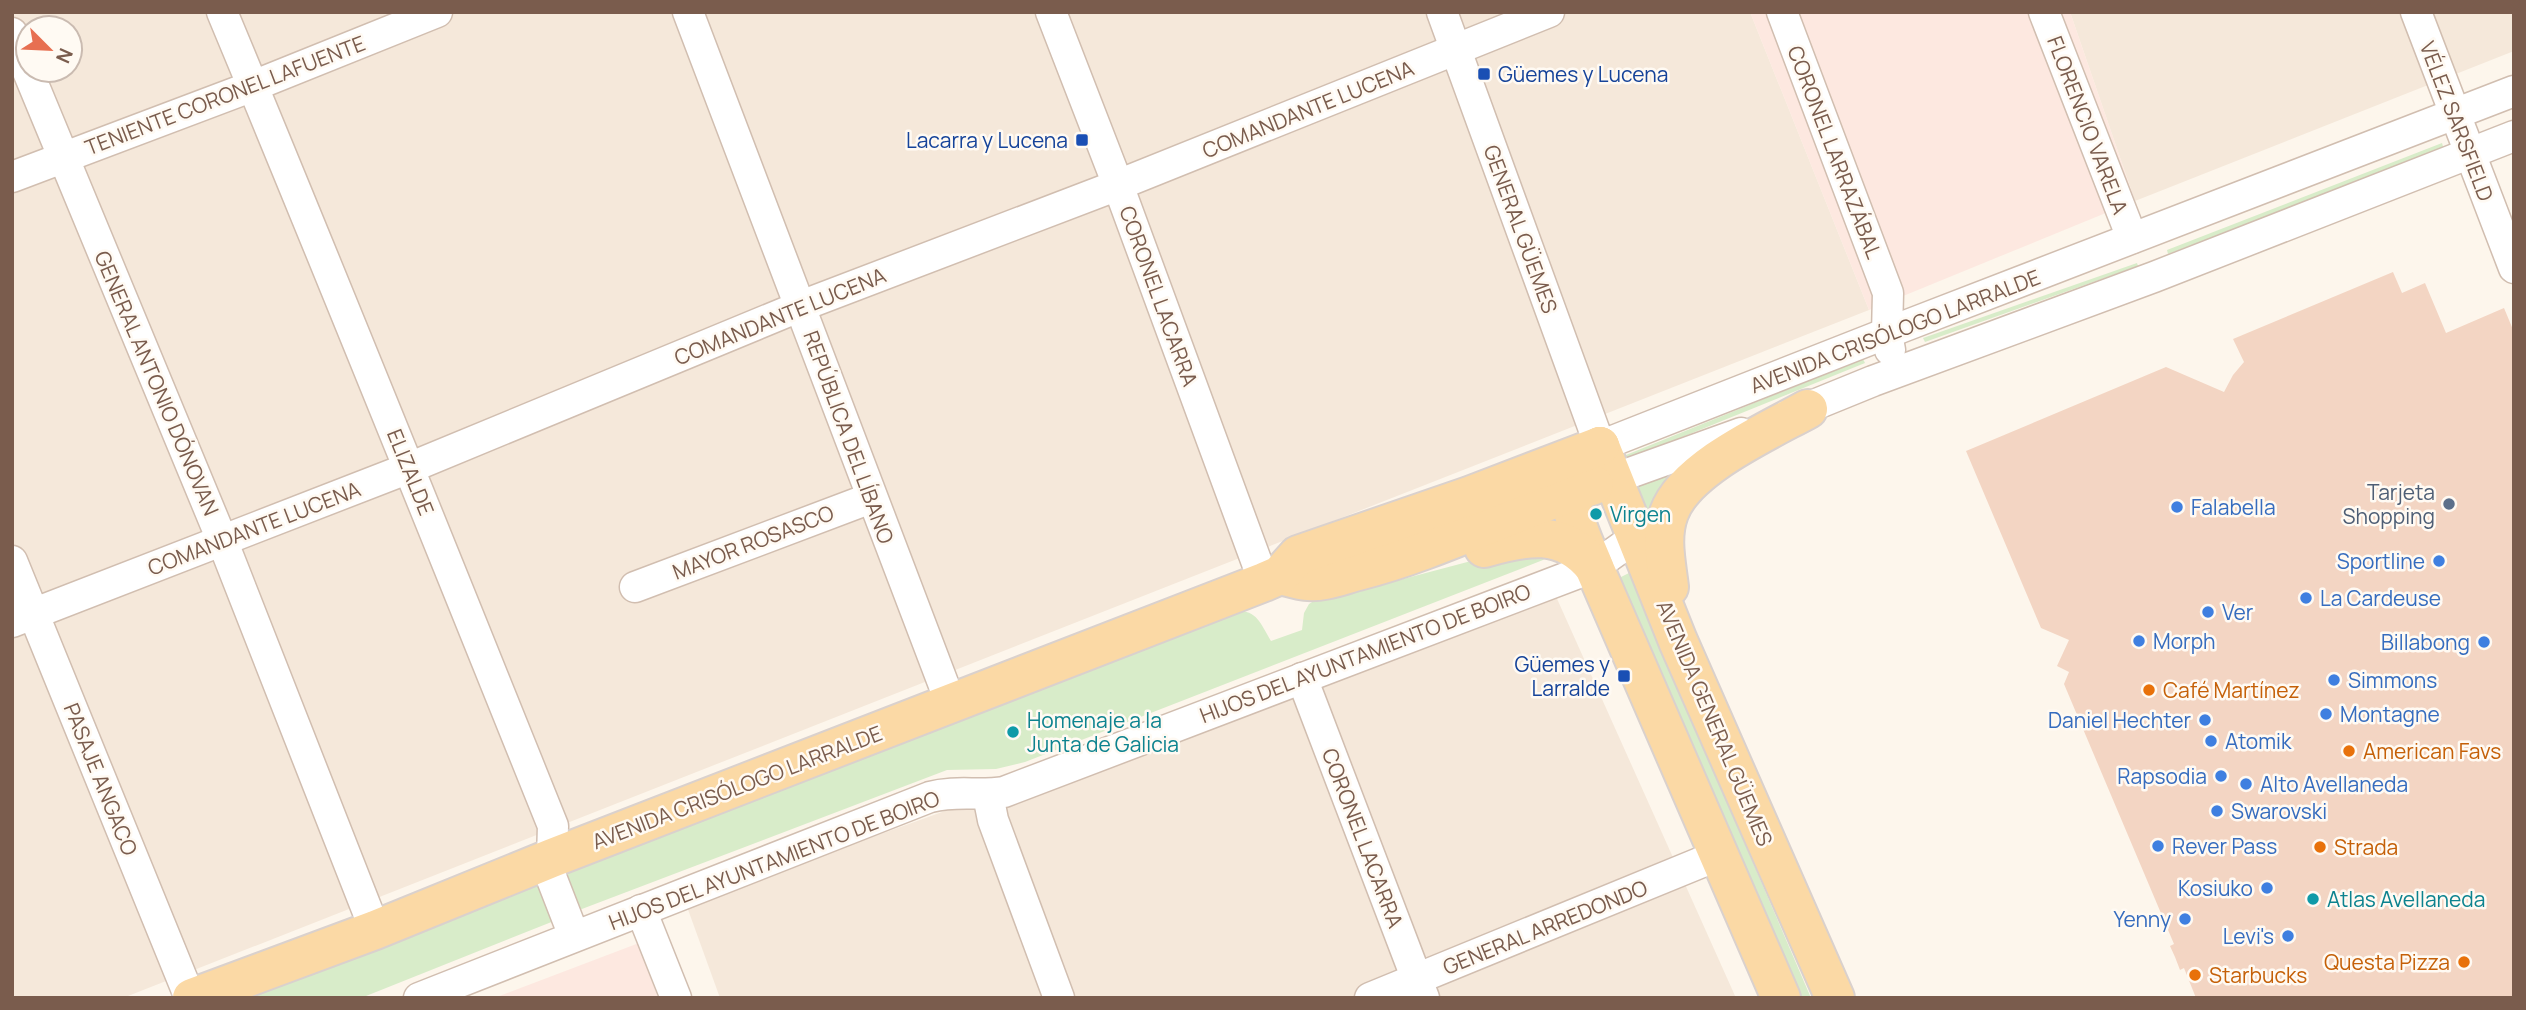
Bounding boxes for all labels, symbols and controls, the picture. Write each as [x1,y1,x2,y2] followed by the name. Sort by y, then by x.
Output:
[14,14,84,84] north arrow
[81,29,369,161] street label: TENIENTE CORONEL LAFUENTE
[2041,32,2135,218] street label: FLORENCIO VARELA
[2414,37,2500,205] street label: VÉLEZ SARSFIELD
[1781,42,1889,263] street label: CORONEL LARRAZÁBAL
[50,44,79,67] text: N
[1198,54,1418,164] street label: COMANDANTE LUCENA
[1498,60,1668,88] place label: Güemes y Lucena
[1476,66,1492,82] marker: Güemes y Lucena
[906,126,1068,154] place label: Lacarra y Lucena
[1074,132,1090,148] marker: Lacarra y Lucena
[1478,141,1564,317] street label: GENERAL GÜEMES
[1113,202,1205,390] street label: CORONEL LACARRA
[88,246,226,520] street label: GENERAL ANTONIO DÓNOVAN
[670,261,890,371] street label: COMANDANTE LUCENA
[1746,263,2044,399] street label: AVENIDA CRISÓLOGO LARRALDE
[797,327,901,547] street label: REPÚBLICA DEL LÍBANO
[381,425,441,519] street label: ELIZALDE
[144,474,364,582] street label: COMANDANTE LUCENA
[2342,478,2435,530] place label: Tarjeta Shopping
[2191,493,2276,521] place label: Falabella
[2441,496,2457,512] marker: Tarjeta Shopping
[668,498,838,586] street label: MAYOR ROSASCO
[2169,499,2185,515] marker: Falabella
[1610,500,1671,528] place label: Virgen
[1588,506,1604,522] marker: Virgen
[2337,547,2425,575] place label: Sportline
[2431,553,2447,569] marker: Sportline
[1196,577,1534,729] street label: HIJOS DEL AYUNTAMIENTO DE BOIRO
[2320,584,2441,612] place label: La Cardeuse
[2298,590,2314,606] marker: La Cardeuse
[1651,596,1779,850] street label: AVENIDA GENERAL GÜEMES
[2222,598,2254,626] place label: Ver
[2200,604,2216,620] marker: Ver
[2153,627,2216,655] place label: Morph
[2381,628,2470,656] place label: Billabong
[2131,633,2147,649] marker: Morph
[2476,634,2492,650] marker: Billabong
[1514,650,1610,702] place label: Güemes y Larralde
[2348,666,2437,694] place label: Simmons
[1616,668,1632,684] marker: Güemes y Larralde
[2326,672,2342,688] marker: Simmons
[2163,676,2300,704] place label: Café Martínez
[2141,682,2157,698] marker: Café Martínez
[58,699,144,859] street label: PASAJE ANGACO
[2340,700,2440,728] place label: Montagne
[1027,706,1179,758] place label: Homenaje a la Junta de Galicia
[2048,706,2191,734] place label: Daniel Hechter
[2318,706,2334,722] marker: Montagne
[2197,712,2213,728] marker: Daniel Hechter
[588,719,886,855] street label: AVENIDA CRISÓLOGO LARRALDE
[1005,724,1021,740] marker: Homenaje a la Junta de Galicia
[2225,727,2292,755] place label: Atomik
[2203,733,2219,749] marker: Atomik
[2363,737,2501,765] place label: American Favs
[2341,743,2357,759] marker: American Favs
[1316,744,1410,932] street label: CORONEL LACARRA
[2117,762,2207,790] place label: Rapsodia
[2213,768,2229,784] marker: Rapsodia
[2260,770,2408,798] place label: Alto Avellaneda
[2238,776,2254,792] marker: Alto Avellaneda
[605,784,943,936] street label: HIJOS DEL AYUNTAMIENTO DE BOIRO
[2231,797,2327,825] place label: Swarovski
[2209,803,2225,819] marker: Swarovski
[2172,832,2277,860] place label: Rever Pass
[2334,833,2398,861] place label: Strada
[2150,838,2166,854] marker: Rever Pass
[2312,839,2328,855] marker: Strada
[1439,873,1651,981] street label: GENERAL ARREDONDO
[2178,874,2253,902] place label: Kosiuko
[2259,880,2275,896] marker: Kosiuko
[2327,885,2485,913] place label: Atlas Avellaneda
[2305,891,2321,907] marker: Atlas Avellaneda
[2113,905,2171,933] place label: Yenny
[2177,911,2193,927] marker: Yenny
[2223,922,2274,950] place label: Levi's
[2280,928,2296,944] marker: Levi's
[2324,948,2450,976] place label: Questa Pizza
[2456,954,2472,970] marker: Questa Pizza
[2209,961,2307,989] place label: Starbucks
[2187,967,2203,983] marker: Starbucks

